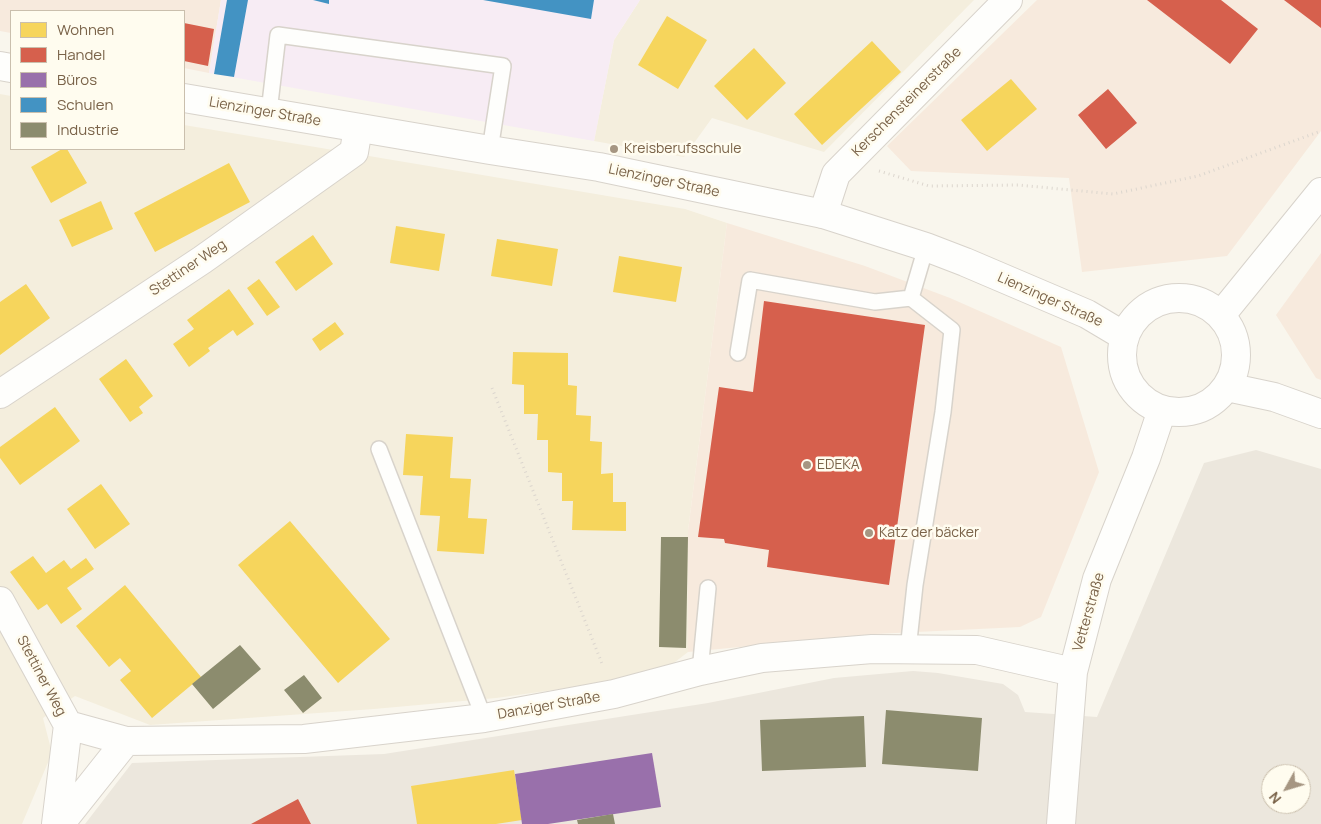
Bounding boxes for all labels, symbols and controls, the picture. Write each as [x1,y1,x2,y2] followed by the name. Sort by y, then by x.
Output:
[10,10,185,150] legend
[57,19,114,40] text: Wohnen
[57,44,106,65] text: Handel
[849,44,965,160] street label: Kerschensteinerstraße
[57,69,97,90] text: Büros
[57,94,113,115] text: Schulen
[208,94,322,130] street label: Lienzinger Straße
[57,119,119,140] text: Industrie
[624,141,741,157] place label: Kreisberufsschule
[608,143,620,155] marker: Kreisberufsschule
[607,161,721,201] street label: Lienzinger Straße
[146,236,230,300] street label: Stettiner Weg
[995,269,1105,331] street label: Lienzinger Straße
[817,457,860,473] place label: EDEKA
[801,459,813,471] marker: EDEKA
[879,525,979,541] place label: Katz der bäcker
[863,527,875,539] marker: Katz der bäcker
[1070,571,1108,653] street label: Vetterstraße
[13,633,69,719] street label: Stettiner Weg
[496,689,602,723] street label: Danziger Straße
[1261,764,1311,814] north arrow
[1264,788,1285,808] text: N

